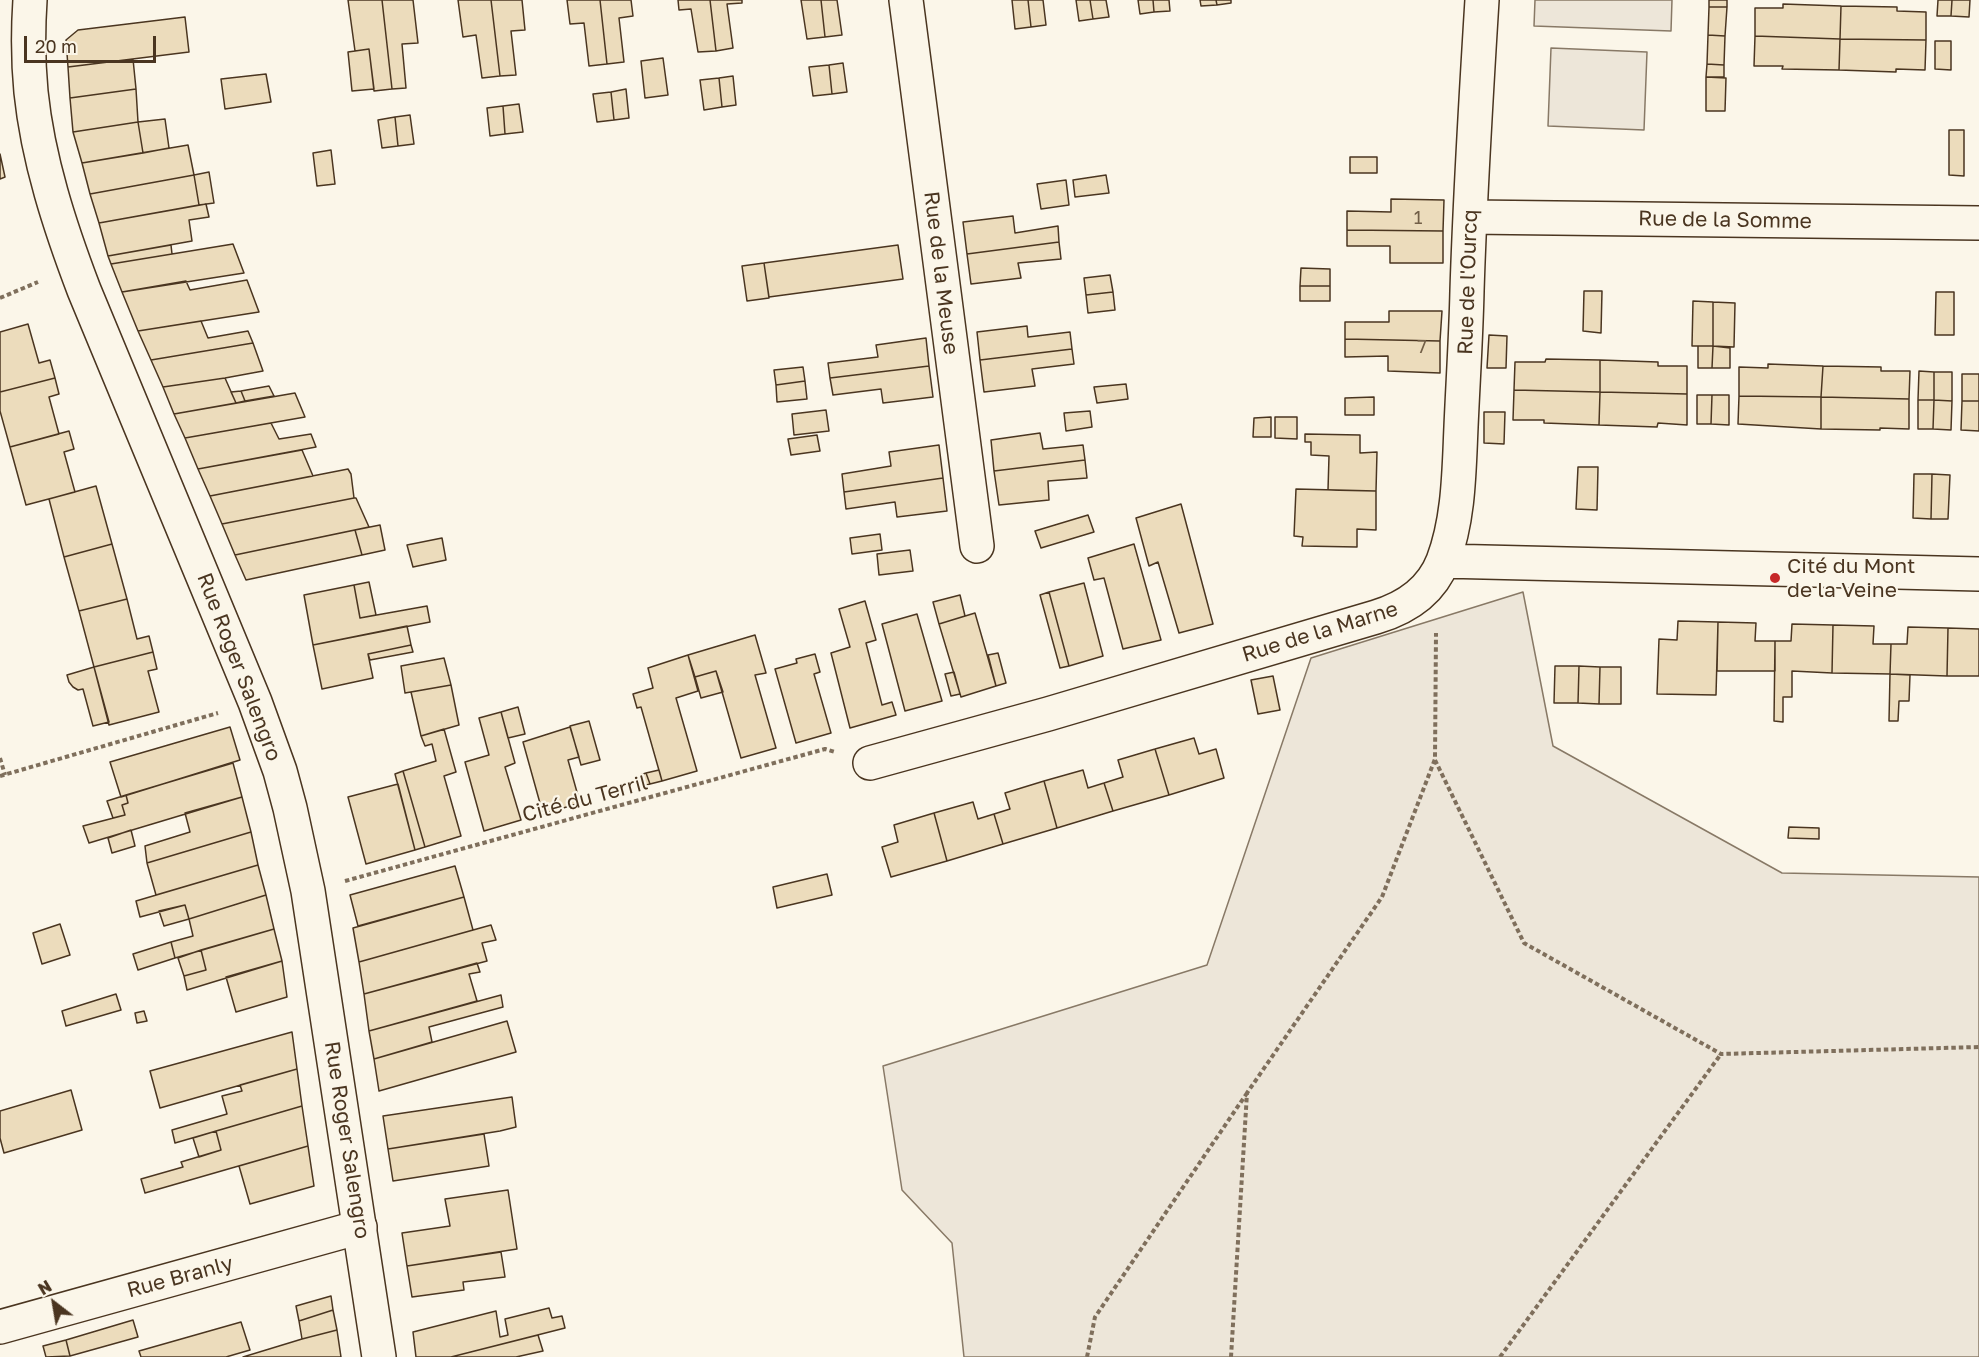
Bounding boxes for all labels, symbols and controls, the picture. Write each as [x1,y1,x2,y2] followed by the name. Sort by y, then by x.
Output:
[27,24,159,62] scale bar
[35,35,77,57] text: 20 m
[918,190,964,356] street label: Rue de la Meuse
[1638,206,1812,234] street label: Rue de la Somme
[1414,207,1422,229] house number: 1
[1453,209,1483,355] street label: Rue de l'Ourcq
[1417,336,1427,358] house number: 7
[1787,553,1915,603] place label: Cité du Mont de la Veine
[191,569,287,765] street label: Rue Roger Salengro
[1768,571,1782,585] marker: Cité du Mont de la Veine
[1239,596,1401,668] street label: Rue de la Marne
[520,770,650,828] street label: Cité du Terril
[319,1039,375,1241] street label: Rue Roger Salengro
[124,1251,236,1303] street label: Rue Branly
[24,1273,84,1333] north arrow
[34,1276,55,1299] text: N

